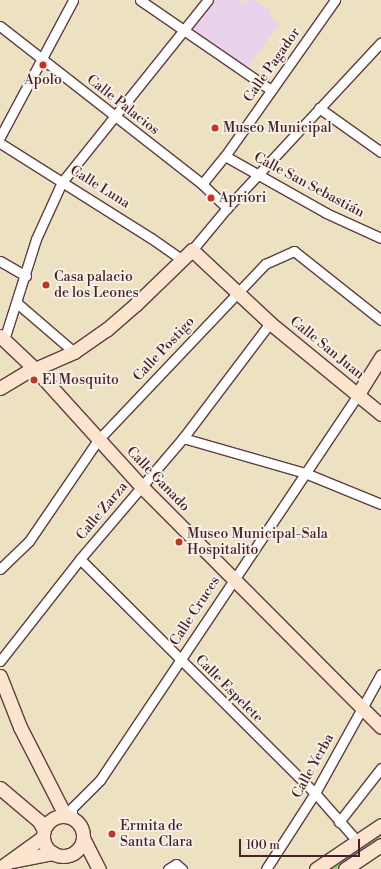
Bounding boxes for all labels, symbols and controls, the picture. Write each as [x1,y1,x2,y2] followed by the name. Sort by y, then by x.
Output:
[240,25,304,105] street label: Calle Pagador
[38,60,48,70] marker: Apolo
[83,71,163,139] street label: Calle Palacios
[24,72,62,88] place label: Apolo
[223,120,332,136] place label: Museo Municipal
[210,123,220,133] marker: Museo Municipal
[251,149,367,221] street label: Calle San Sebastián
[67,162,133,212] street label: Calle Luna
[219,190,266,206] place label: Apriori
[206,193,216,203] marker: Apriori
[54,269,139,302] place label: Casa palacio de los Leones
[41,280,51,290] marker: Casa palacio de los Leones
[130,313,198,385] street label: Calle Postigo
[286,313,368,383] street label: Calle San Juan
[42,372,119,388] place label: El Mosquito
[29,375,39,385] marker: El Mosquito
[123,443,193,515] street label: Calle Ganado
[73,478,131,544] street label: Calle Zarza
[187,526,328,558] place label: Museo Municipal-Sala Hospitalito
[174,537,184,547] marker: Museo Municipal-Sala Hospitalito
[166,573,224,649] street label: Calle Cruces
[192,652,266,726] street label: Calle Espelete
[288,731,338,801] street label: Calle Yerba
[120,818,193,850] place label: Ermita de Santa Clara
[107,829,117,839] marker: Ermita de Santa Clara
[241,831,362,857] scale bar
[246,838,280,853] text: 100 m

